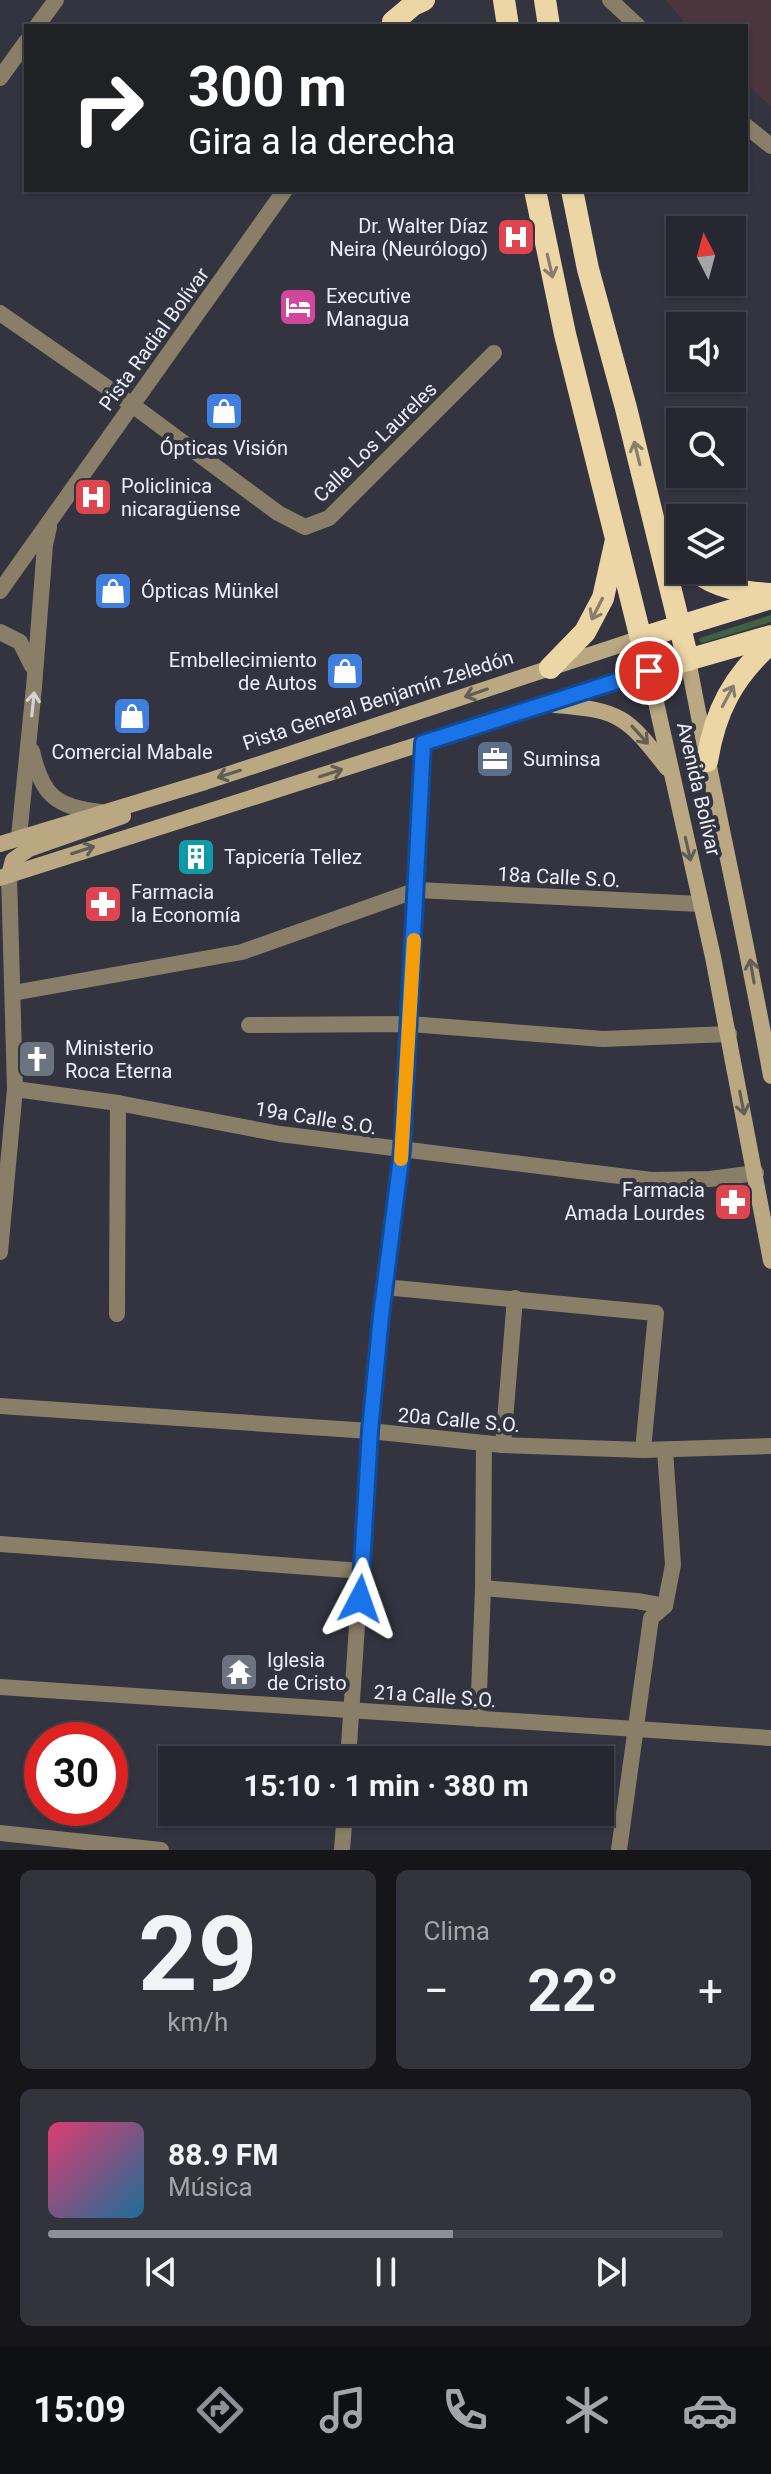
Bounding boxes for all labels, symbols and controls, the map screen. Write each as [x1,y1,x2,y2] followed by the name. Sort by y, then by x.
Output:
[188,54,347,120] text: 300 m
[56,56,160,160] icon: right
[188,121,456,163] text: Gira a la derecha
[329,214,488,261] place label: Dr. Walter Díaz Neira (Neurólogo)
[495,216,537,258] hospital icon: Dr. Walter Díaz Neira (Neurólogo)
[666,216,746,296] north arrow
[666,216,746,584] map controls
[543,253,558,279] one-way arrow
[94,263,214,415] street label: Pista Radial Bolívar
[326,284,411,331] place label: Executive Managua
[277,286,319,328] hotel icon: Executive Managua
[666,312,746,392] button: sound
[308,377,442,507] street label: Calle Los Laureles
[203,390,245,432] shop icon: Ópticas Visión
[666,408,746,488] button: search
[160,436,288,460] place label: Ópticas Visión
[629,440,644,466] one-way arrow
[121,474,240,521] place label: Policlinica nicaragüense
[72,476,114,518] hospital icon: Policlinica nicaragüense
[666,504,746,584] button: layers
[92,570,134,612] shop icon: Ópticas Münkel
[141,579,279,603] place label: Ópticas Münkel
[588,596,604,620] one-way arrow
[615,637,683,705] pin
[240,645,516,755] street label: Pista General Benjamín Zeledón
[169,648,317,695] place label: Embellecimiento de Autos
[627,649,671,693] icon: arrive
[324,650,366,692] shop icon: Embellecimiento de Autos
[720,684,736,708] one-way arrow
[464,687,489,702] one-way arrow
[25,691,40,718] one-way arrow
[111,695,153,737] shop icon: Comercial Mabale
[672,720,726,858] street label: Avenida Bolívar
[630,725,648,745] one-way arrow
[474,738,516,780] office icon: Suminsa
[51,740,213,764] place label: Comercial Mabale
[523,747,601,771] place label: Suminsa
[318,765,343,779] one-way arrow
[217,768,242,783] one-way arrow
[681,835,696,861] one-way arrow
[175,836,217,878] building icon: Tapicería Tellez
[70,842,95,857] one-way arrow
[224,845,362,869] place label: Tapicería Tellez
[497,862,621,892] street label: 18a Calle S.O.
[131,880,241,927] place label: Farmacia la Economía
[82,883,124,925] pharmacy icon: Farmacia la Economía
[744,959,759,984] one-way arrow
[65,1036,172,1083] place label: Ministerio Roca Eterna
[16,1038,58,1080] church icon: Ministerio Roca Eterna
[736,1090,751,1115] one-way arrow
[254,1097,378,1139] street label: 19a Calle S.O.
[564,1178,705,1225] place label: Farmacia Amada Lourdes
[712,1181,754,1223] pharmacy icon: Farmacia Amada Lourdes
[397,1403,521,1437] street label: 20a Calle S.O.
[318,1557,402,1641] position arrow
[267,1648,347,1695] place label: Iglesia de Cristo
[218,1651,260,1693] temple icon: Iglesia de Cristo
[373,1680,497,1712] street label: 21a Calle S.O.
[24,1722,128,1826] speed limit sign: 30
[243,1768,529,1803] text: 15:10 · 1 min · 380 m
[138,1894,257,2015] text: 29
[424,1916,490,1946] text: Clima
[527,1955,619,2026] text: 22°
[424,1965,449,2017] text: −
[698,1965,723,2017] text: +
[167,2007,228,2037] text: km/h
[168,2137,279,2172] text: 88.9 FM
[168,2172,253,2202] text: Música
[139,2250,183,2294] icon: previous
[364,2250,408,2294] icon: pause
[589,2250,633,2294] icon: next
[192,2382,248,2438] icon: directions
[315,2382,371,2438] icon: music
[437,2382,493,2438] icon: phone
[559,2382,615,2438] icon: climate
[682,2382,738,2438] icon: car
[33,2389,126,2431] text: 15:09

